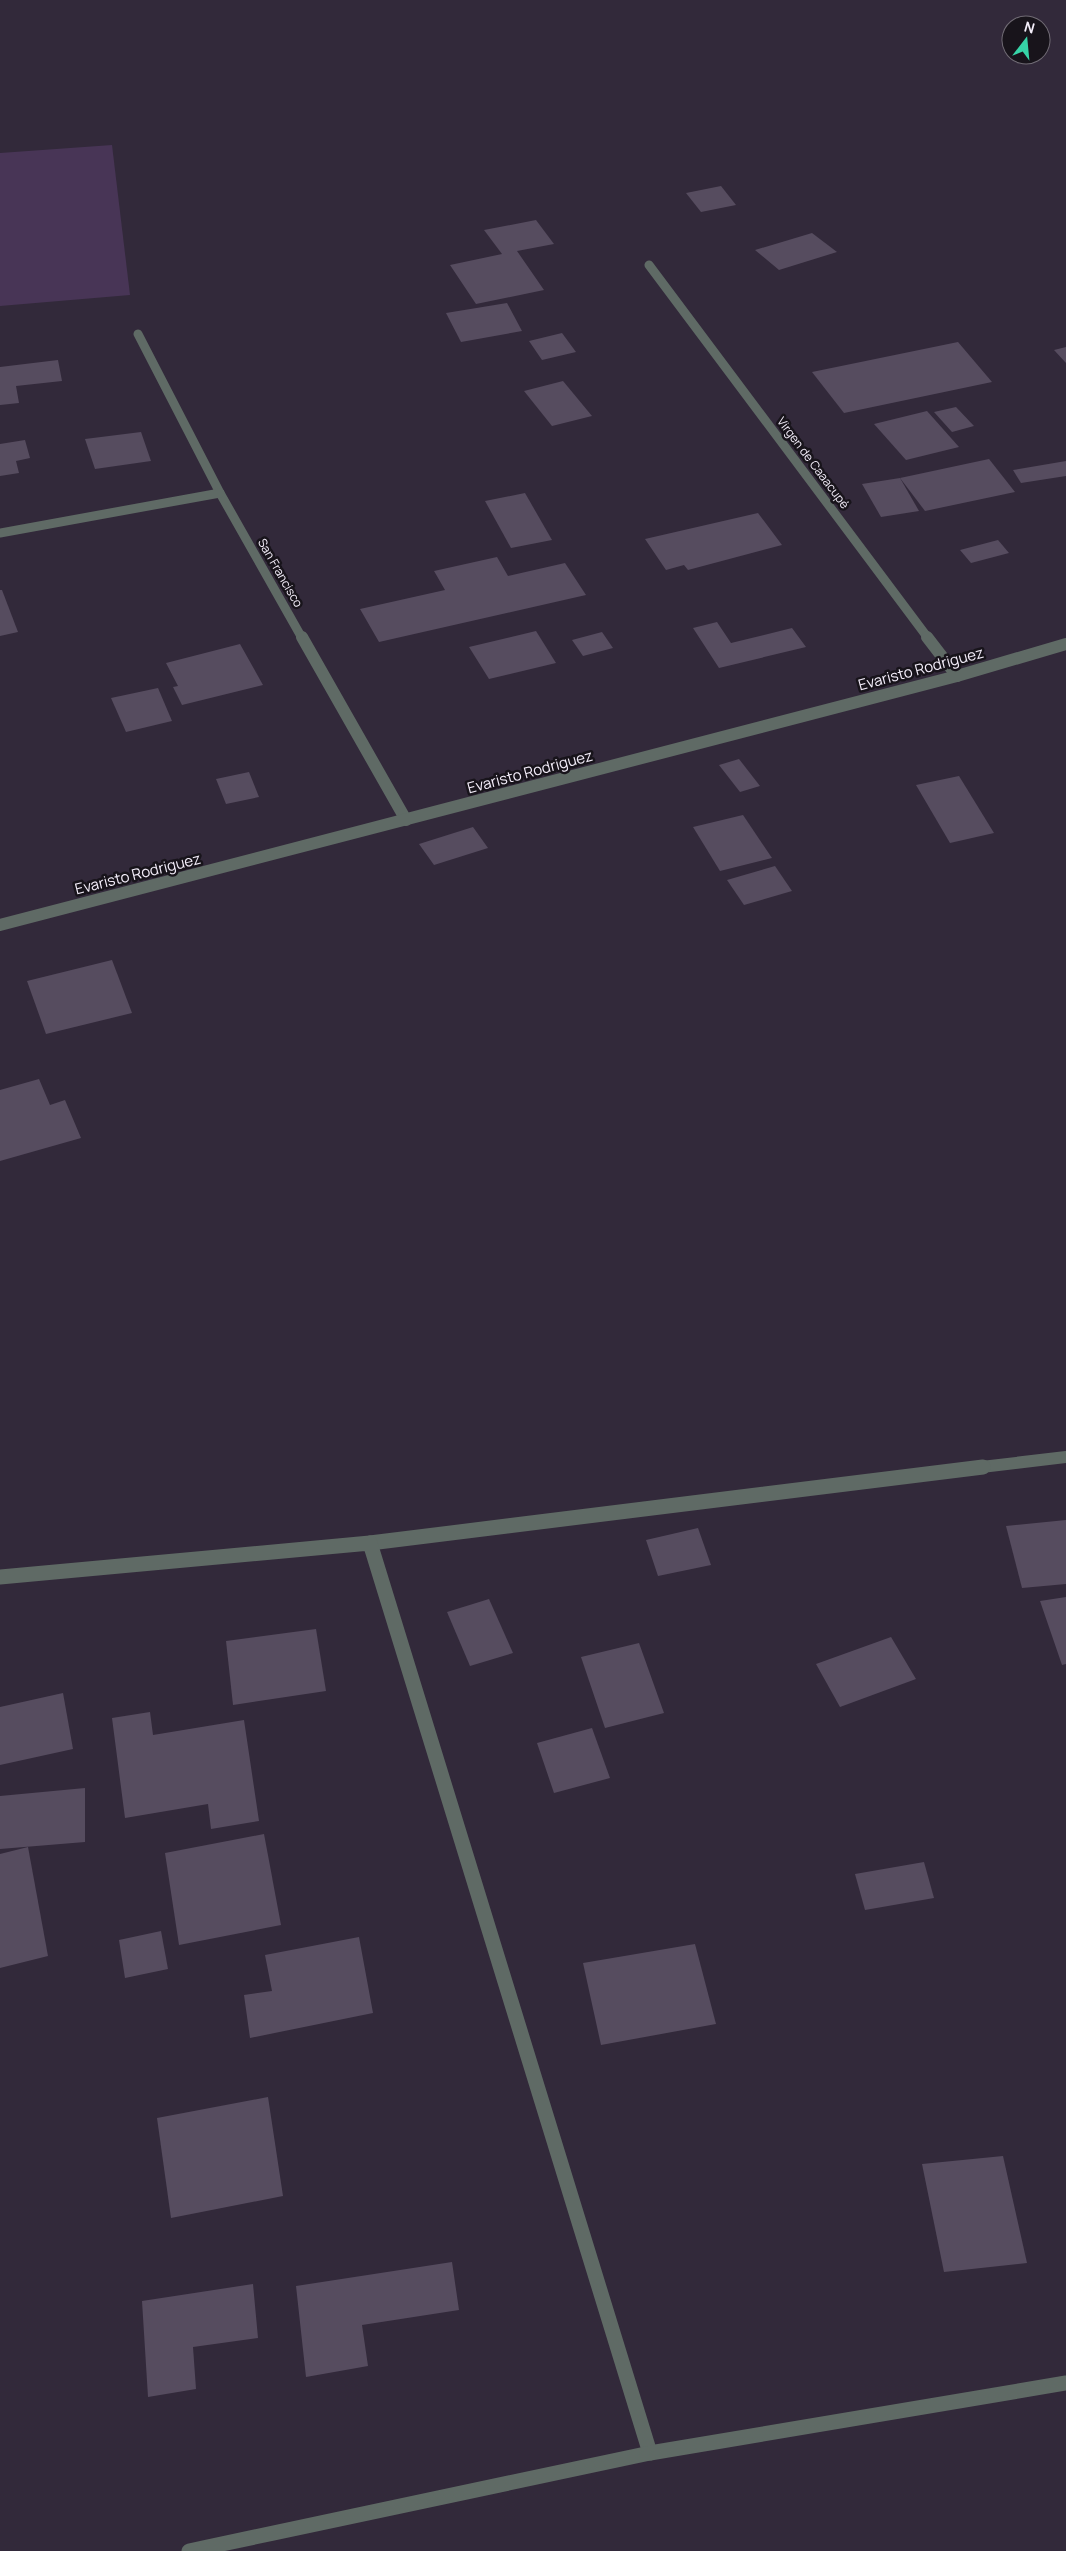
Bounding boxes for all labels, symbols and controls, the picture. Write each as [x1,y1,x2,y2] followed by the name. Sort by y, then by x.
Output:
[1001,15,1051,65] north arrow
[1022,17,1037,38] text: N
[773,414,853,512] street label: Virgen de Caaacupé
[254,535,307,610] street label: San Francisco
[856,642,986,695] street label: Evaristo Rodriguez
[465,745,595,798] street label: Evaristo Rodriguez
[73,848,203,899] street label: Evaristo Rodriguez

